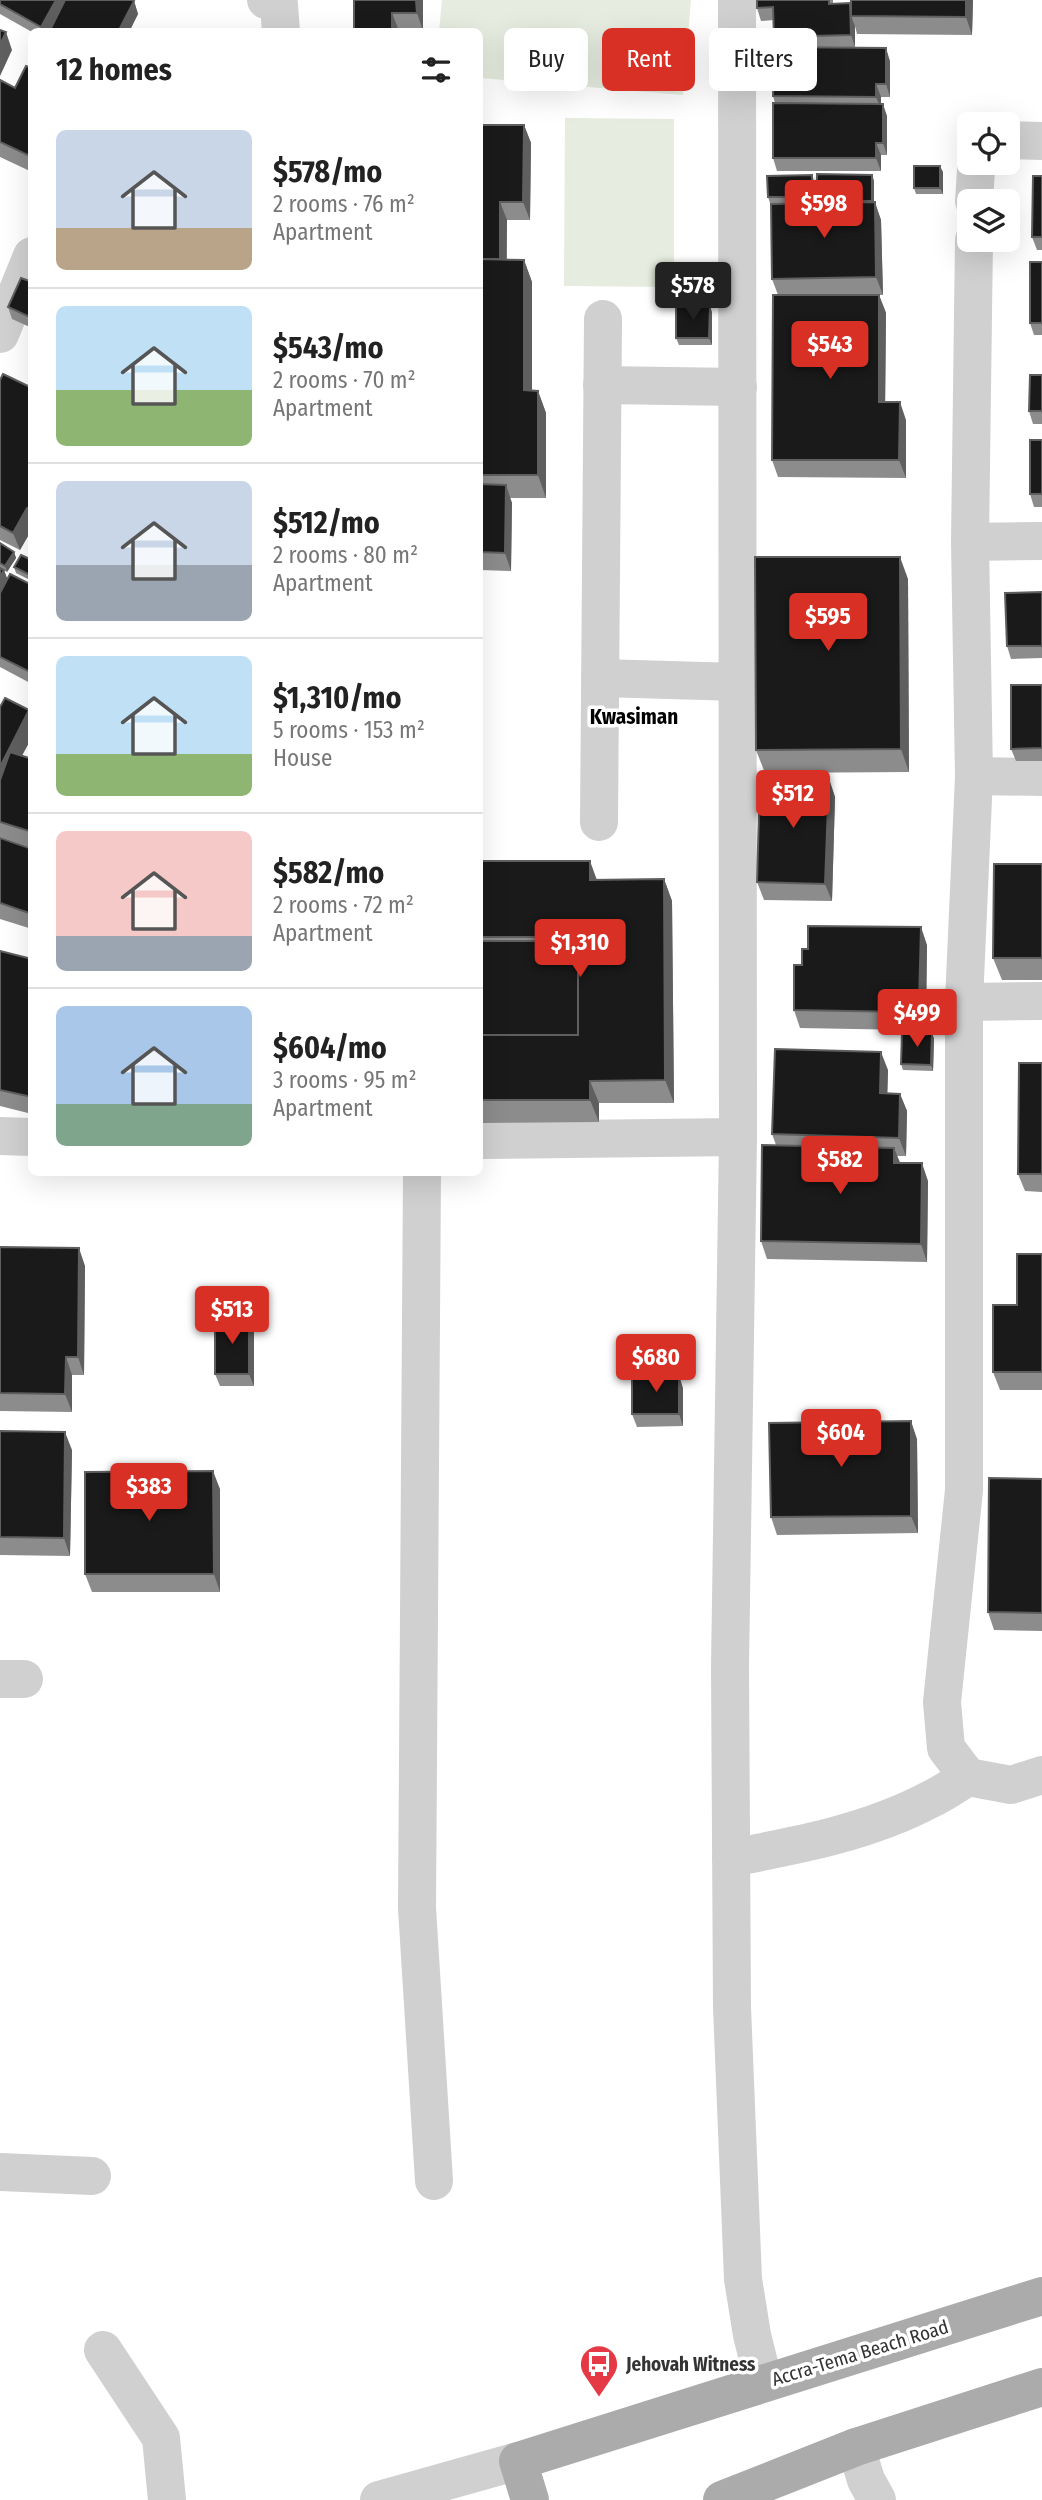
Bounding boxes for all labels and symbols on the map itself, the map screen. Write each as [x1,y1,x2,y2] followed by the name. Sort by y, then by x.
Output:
[783,180,865,240] pin: $598
[652,262,734,322] pin: $578
[789,322,871,381] pin: $543
[787,594,869,653] pin: $595
[590,704,678,730] district label: Kwasiman
[752,770,834,830] pin: $512
[523,920,637,979] pin: $1,310
[876,990,958,1049] pin: $499
[799,1136,881,1196] pin: $582
[191,1286,273,1346] pin: $513
[615,1334,697,1394] pin: $680
[800,1410,882,1469] pin: $604
[108,1464,190,1523] pin: $383
[769,2315,951,2391] street label: Accra-Tema Beach Road
[578,2343,620,2398] bus stop icon: Jehovah Witness
[625,2353,756,2376] place label: Jehovah Witness

